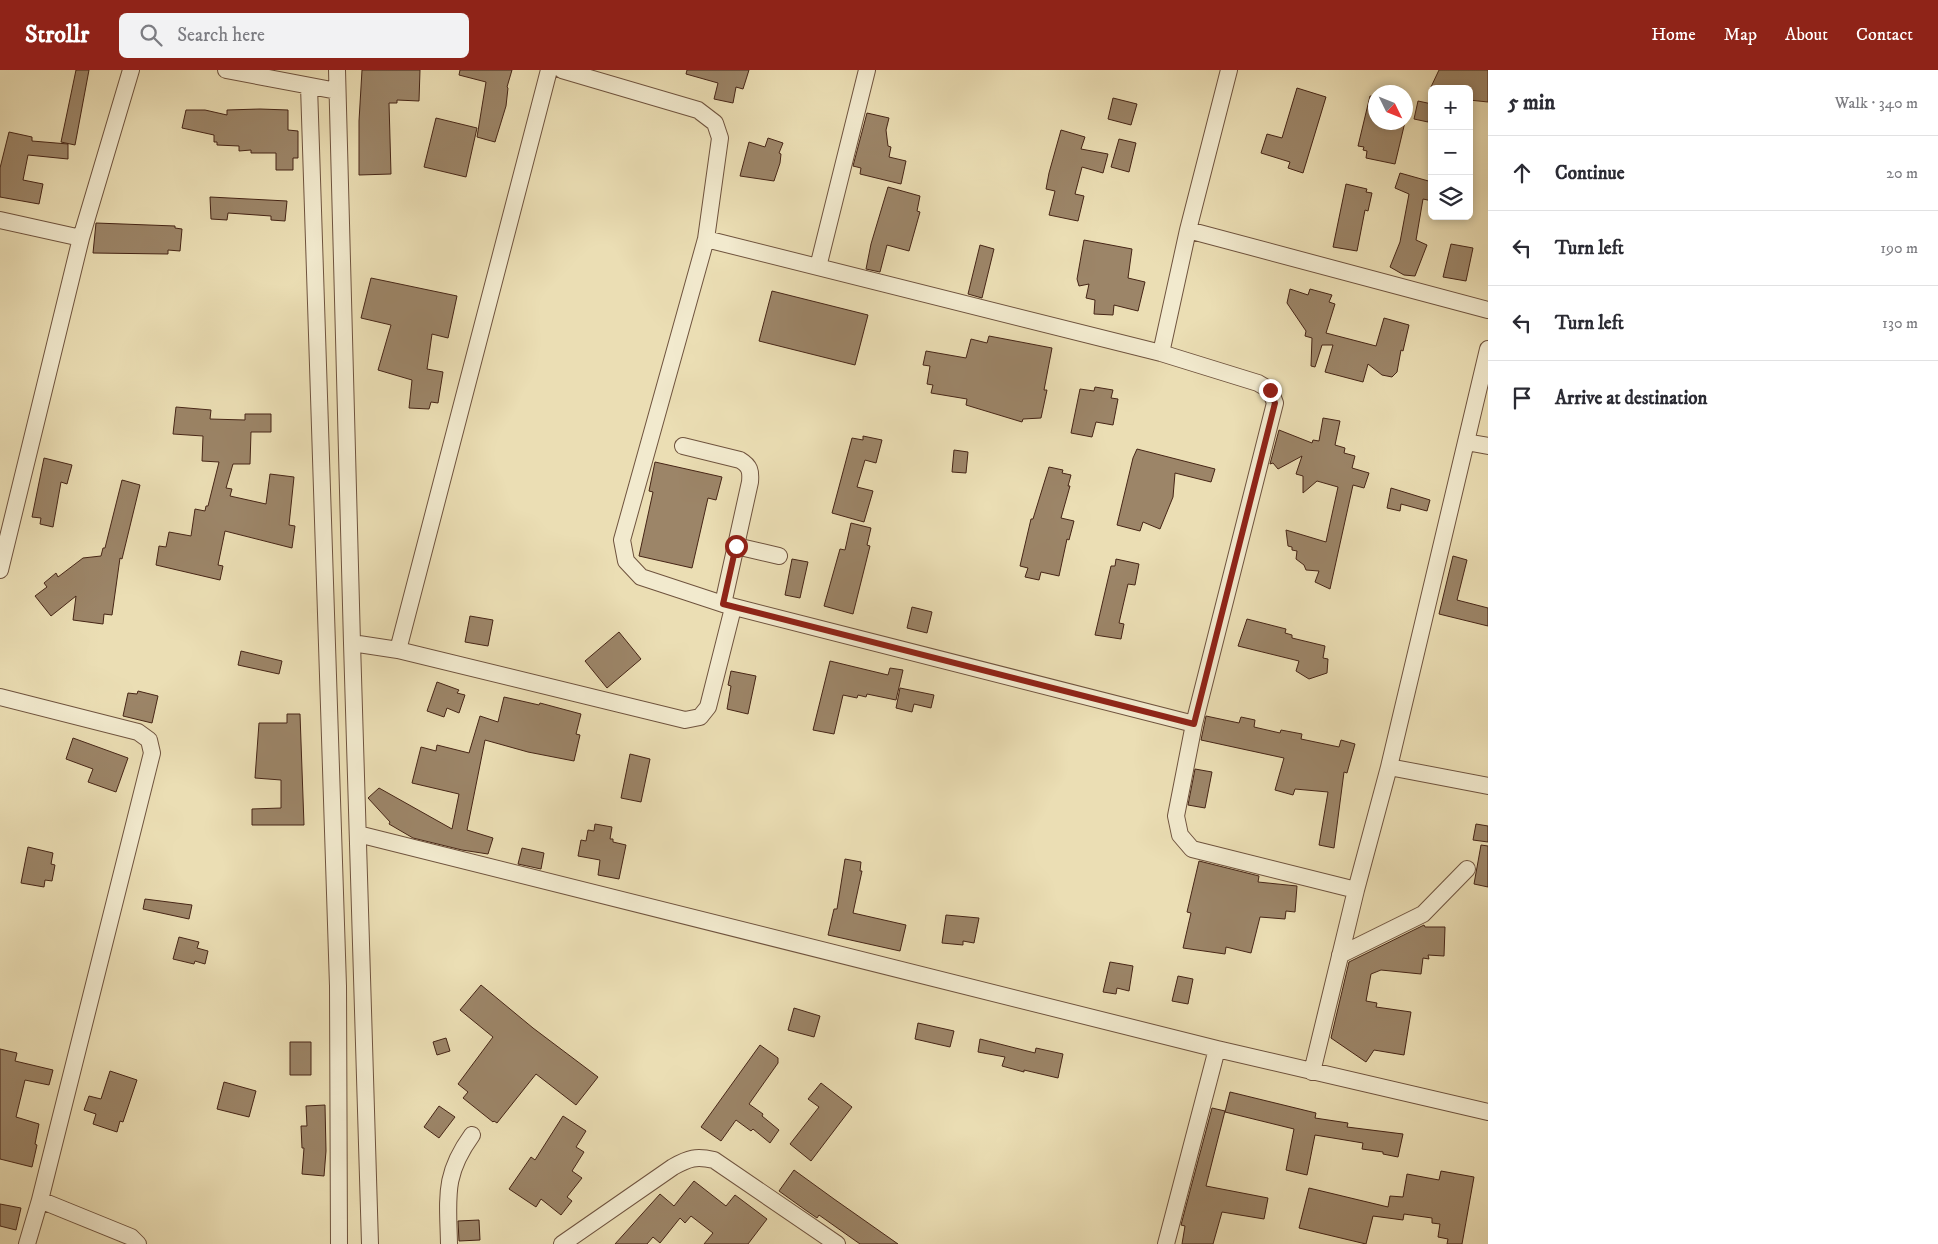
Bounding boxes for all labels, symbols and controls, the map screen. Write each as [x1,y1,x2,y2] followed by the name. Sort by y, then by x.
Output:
[119,13,469,58] search box
[25,20,89,50] text: Strollr
[137,21,165,49] icon: search
[177,24,265,47] text: Search here
[1651,24,1696,46] text: Home
[1724,24,1757,46] text: Map
[1785,24,1828,46] text: About
[1856,24,1913,46] text: Contact
[1368,85,1413,130] north arrow
[1428,85,1473,220] map controls
[1428,85,1473,130] button: +
[1508,90,1555,116] text: 5 min
[1835,93,1918,113] text: Walk · 340 m
[1428,130,1473,175] button: −
[1508,159,1536,187] icon: ahead
[1555,162,1625,185] text: Continue
[1886,163,1918,183] text: 20 m
[1428,175,1473,220] button: layers
[1508,234,1536,262] icon: left
[1555,237,1624,260] text: Turn left
[1880,238,1918,258] text: 190 m
[1508,309,1536,337] icon: left
[1555,312,1624,335] text: Turn left
[1882,313,1918,333] text: 130 m
[1259,379,1282,402] route end
[1508,384,1536,412] icon: arrive
[1555,387,1707,410] text: Arrive at destination
[725,535,748,558] route start

